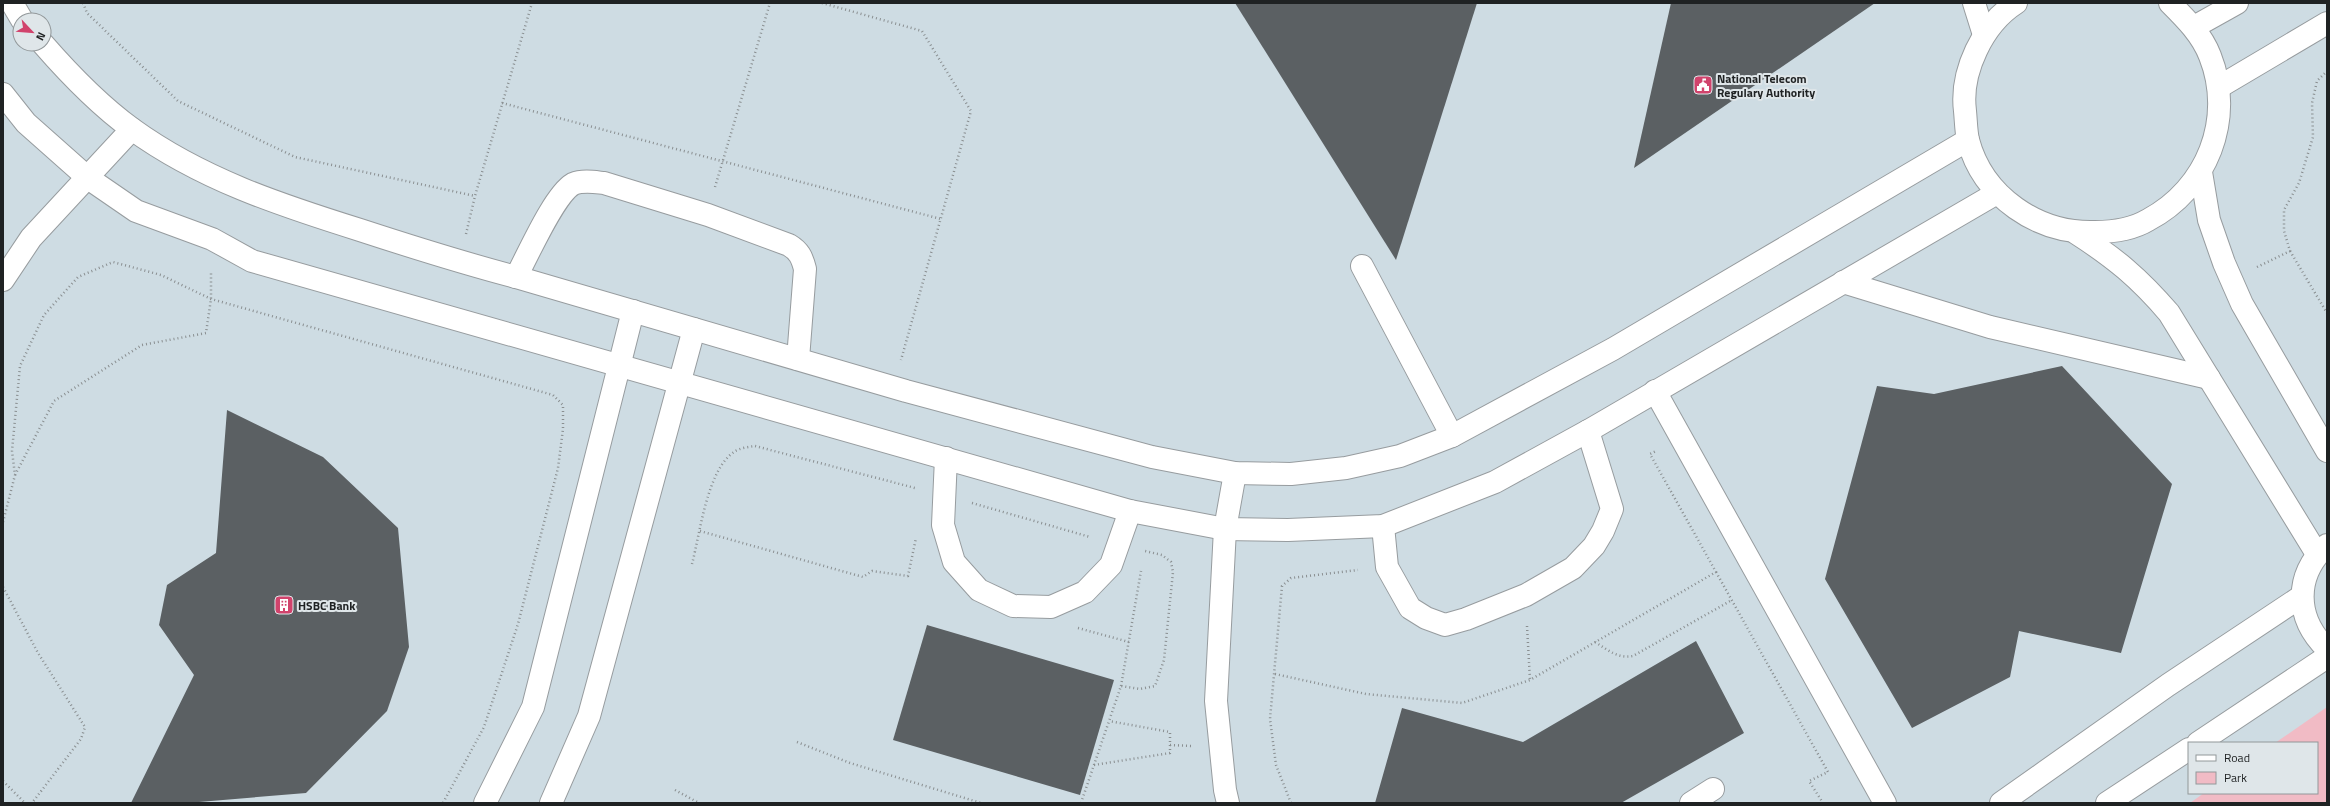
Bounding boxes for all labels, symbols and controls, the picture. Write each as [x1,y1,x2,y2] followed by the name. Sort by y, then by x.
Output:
[12,12,52,52] north arrow
[32,29,50,43] text: N
[1717,69,1815,102] place label: National Telecom Regulary Authority
[1692,74,1714,96] public building icon: National Telecom Regulary Authority
[273,594,295,616] building icon: HSBC Bank
[298,596,356,615] place label: HSBC Bank
[2188,742,2318,794] legend
[2224,748,2250,767] text: Road
[2224,768,2247,787] text: Park

